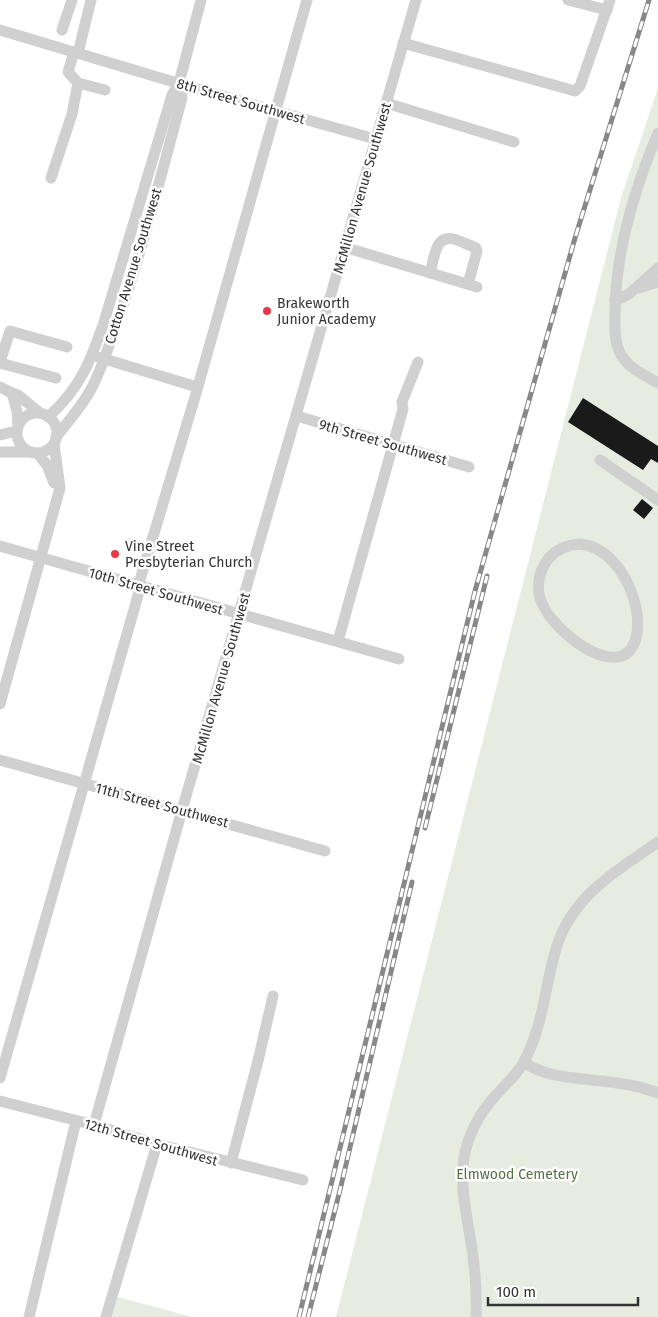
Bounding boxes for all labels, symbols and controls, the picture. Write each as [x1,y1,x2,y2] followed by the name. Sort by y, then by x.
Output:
[175,75,308,128] street label: 8th Street Southwest
[330,100,395,276] street label: McMillon Avenue Southwest
[102,185,166,346] street label: Cotton Avenue Southwest
[277,295,376,328] place label: Brakeworth Junior Academy
[261,305,273,317] marker: Brakeworth Junior Academy
[317,416,450,469] street label: 9th Street Southwest
[125,538,252,571] place label: Vine Street Presbyterian Church
[109,548,121,560] marker: Vine Street Presbyterian Church
[87,564,226,619] street label: 10th Street Southwest
[189,590,254,766] street label: McMillon Avenue Southwest
[93,780,231,832] street label: 11th Street Southwest
[82,1115,221,1170] street label: 12th Street Southwest
[456,1166,578,1183] park label: Elmwood Cemetery
[488,1274,638,1306] scale bar
[496,1283,536,1301] text: 100 m

